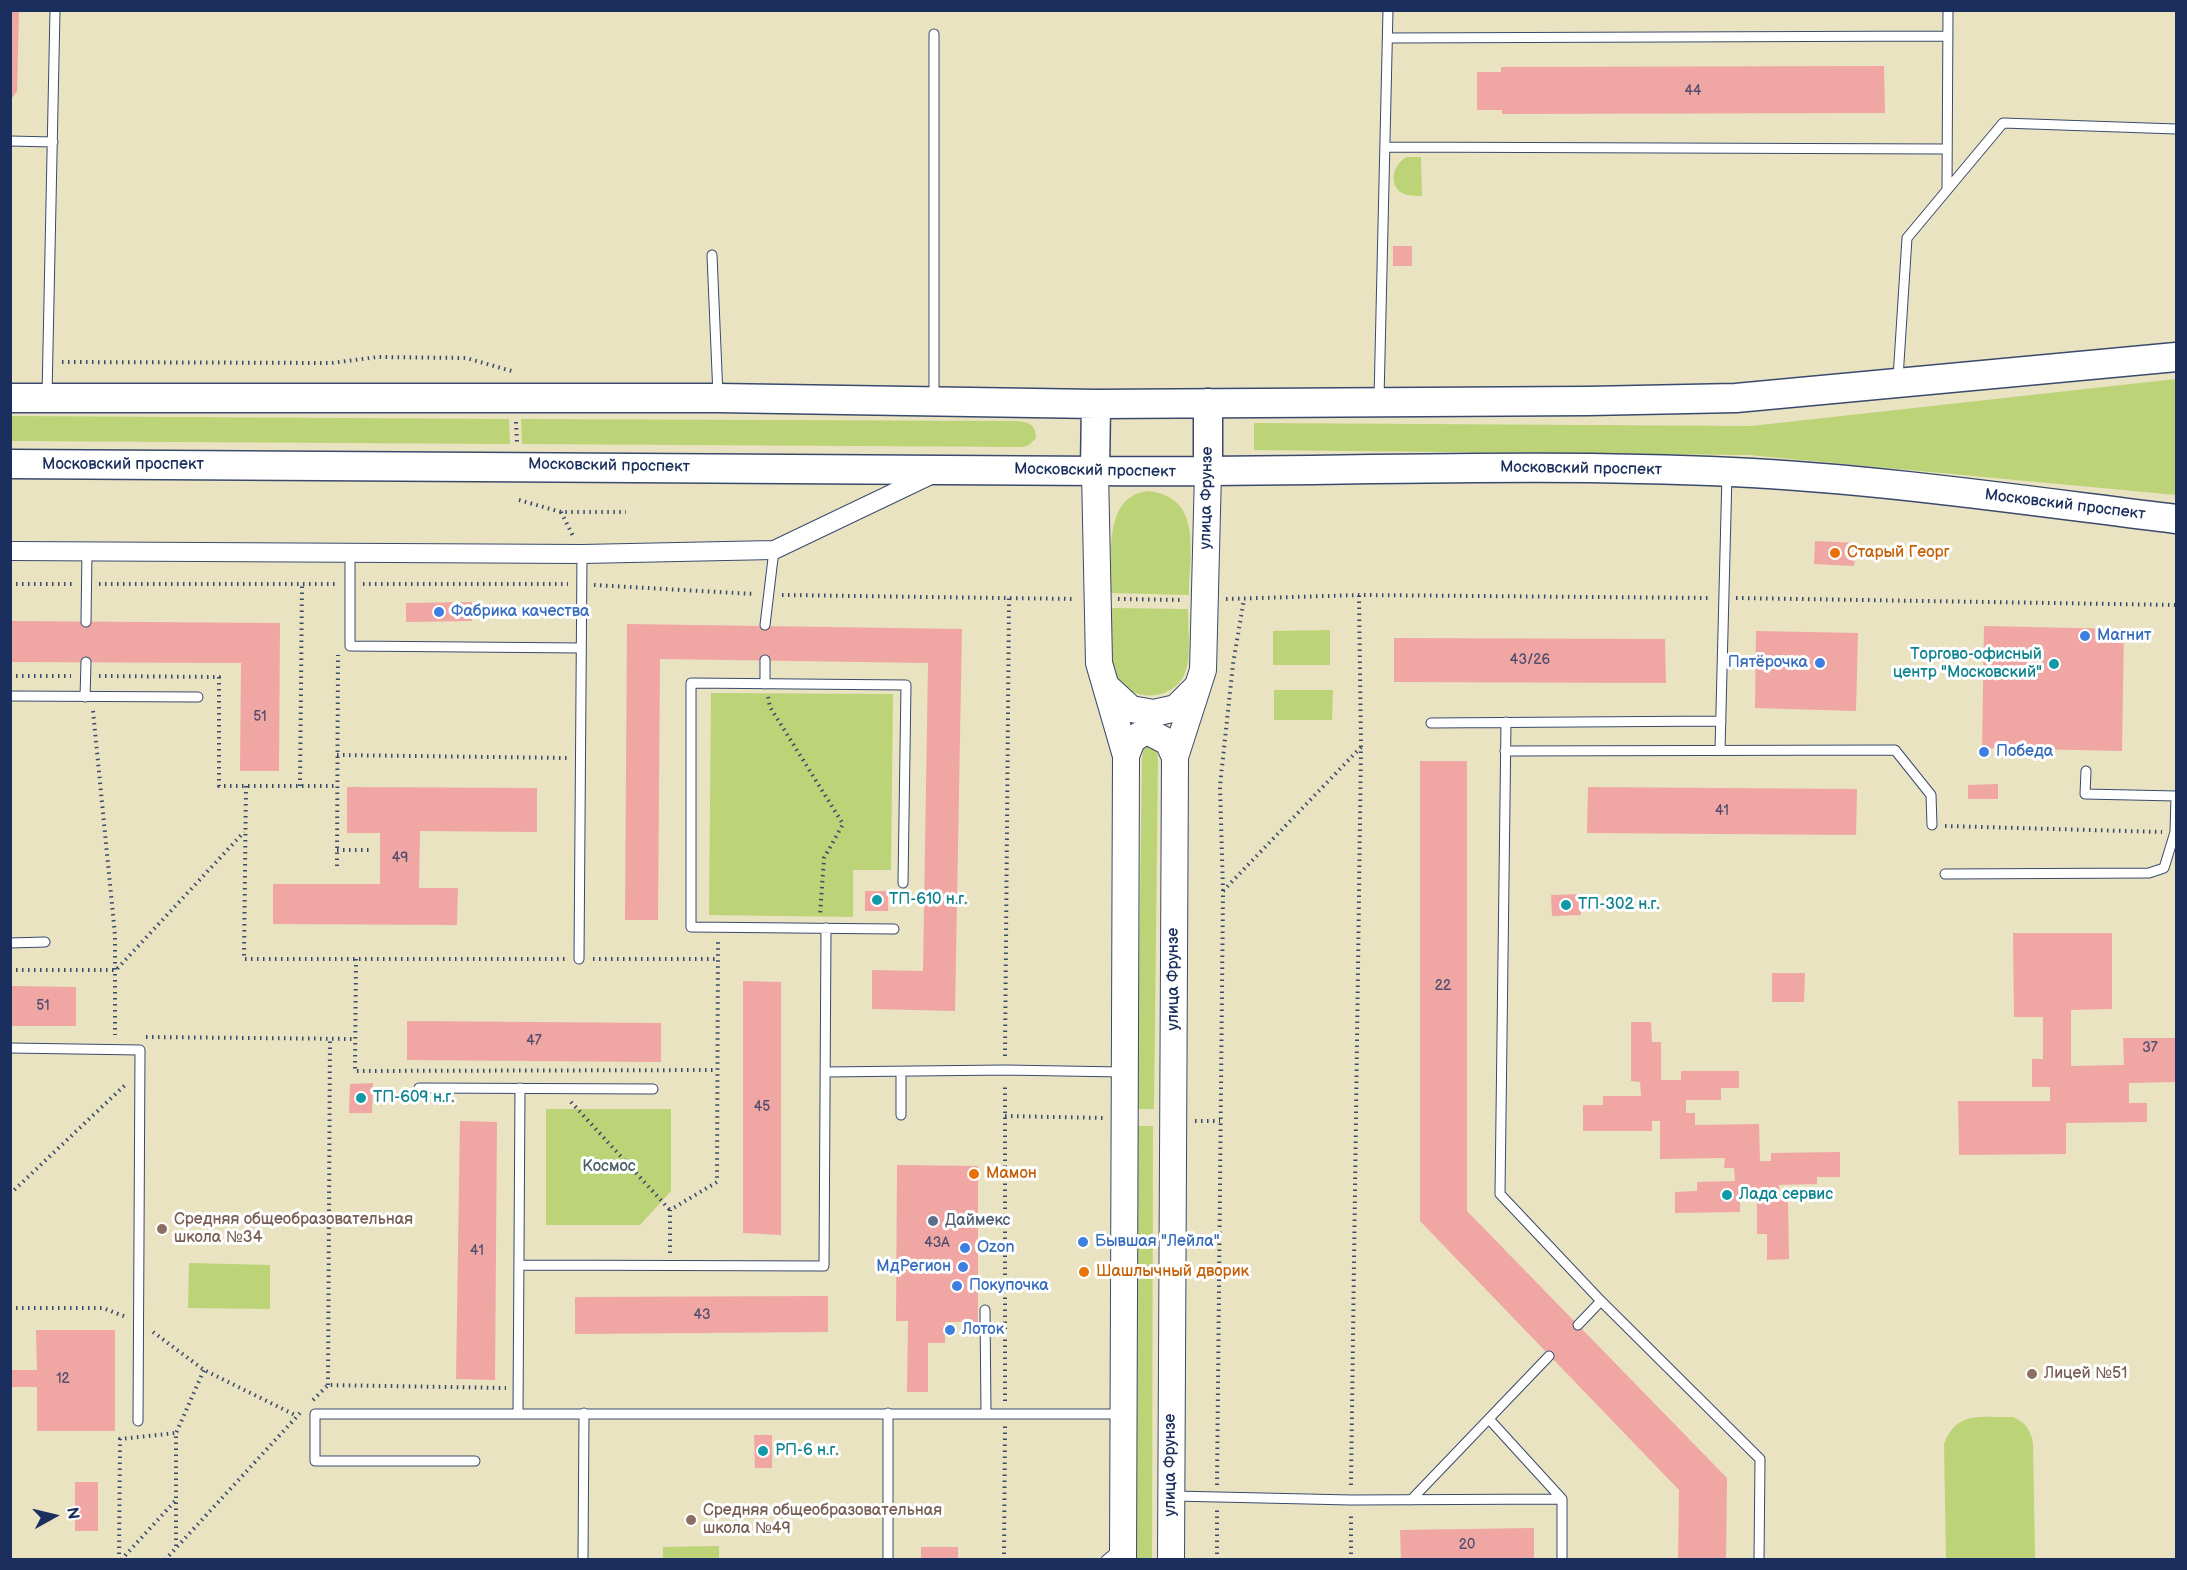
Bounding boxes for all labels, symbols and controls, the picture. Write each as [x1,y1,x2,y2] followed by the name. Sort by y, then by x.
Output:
[1684,83,1702,99] house number: 44
[1197,446,1217,550] street label: улица Фрунзе
[42,455,204,475] street label: Московский проспект
[528,455,690,477] street label: Московский проспект
[1500,458,1662,480] street label: Московский проспект
[1014,460,1176,482] street label: Московский проспект
[1983,486,2147,524] street label: Московский проспект
[1847,543,1950,563] place label: Старый Георг
[1828,546,1842,560] marker: Старый Георг
[451,602,590,622] place label: Фабрика качества
[432,605,446,619] marker: Фабрика качества
[2097,626,2152,646] place label: Магнит
[2078,629,2092,643] marker: Магнит
[1893,645,2042,683] place label: Торгово-офисный центр "Московский"
[1510,652,1550,668] house number: 43/26
[1728,653,1808,673] place label: Пятёрочка
[1813,656,1827,670] marker: Пятёрочка
[2047,657,2061,671] marker: Торгово-офисный центр "Московский"
[253,709,267,725] house number: 51
[1996,742,2053,762] place label: Победа
[1977,745,1991,759] marker: Победа
[1715,803,1729,819] house number: 41
[392,850,408,866] house number: 49
[889,890,967,910] place label: ТП-610 н.г.
[870,893,884,907] marker: ТП-610 н.г.
[1578,895,1660,915] place label: ТП-302 н.г.
[1559,898,1573,912] marker: ТП-302 н.г.
[1164,927,1184,1031] street label: улица Фрунзе
[1435,978,1451,994] house number: 22
[36,998,50,1014] house number: 51
[526,1033,542,1049] house number: 47
[2142,1040,2158,1056] house number: 37
[373,1088,454,1108] place label: ТП-609 н.г.
[354,1091,368,1105] marker: ТП-609 н.г.
[754,1099,770,1115] house number: 45
[582,1157,636,1177] park label: Космос
[986,1164,1037,1184] place label: Мамон
[967,1167,981,1181] marker: Мамон
[1739,1185,1833,1205] place label: Лада сервис
[1720,1188,1734,1202] marker: Лада сервис
[174,1210,413,1248] place label: Средняя общеобразовательная школа №34
[945,1211,1010,1231] place label: Даймекс
[926,1214,940,1228] marker: Даймекс
[155,1222,169,1236] marker: Средняя общеобразовательная школа №34
[1095,1232,1220,1252] place label: Бывшая "Лейла"
[924,1235,950,1251] house number: 43А
[1076,1235,1090,1249] marker: Бывшая "Лейла"
[977,1238,1015,1258] place label: Ozon
[958,1241,972,1255] marker: Ozon
[470,1243,484,1259] house number: 41
[876,1257,951,1277] place label: МдРегион
[956,1260,970,1274] marker: МдРегион
[1096,1262,1249,1282] place label: Шашлычный дворик
[1077,1265,1091,1279] marker: Шашлычный дворик
[969,1276,1049,1296] place label: Покупочка
[950,1279,964,1293] marker: Покупочка
[693,1307,711,1323] house number: 43
[962,1320,1004,1340] place label: Лоток
[943,1323,957,1337] marker: Лоток
[2044,1364,2127,1384] place label: Лицей №51
[2025,1367,2039,1381] marker: Лицей №51
[56,1371,70,1387] house number: 12
[1161,1413,1181,1517] street label: улица Фрунзе
[775,1441,839,1461] place label: РП-6 н.г.
[756,1444,770,1458] marker: РП-6 н.г.
[24,1486,84,1546] north arrow
[703,1501,942,1539] place label: Средняя общеобразовательная школа №49
[62,1506,83,1521] text: N
[684,1513,698,1527] marker: Средняя общеобразовательная школа №49
[1459,1537,1475,1553] house number: 20

